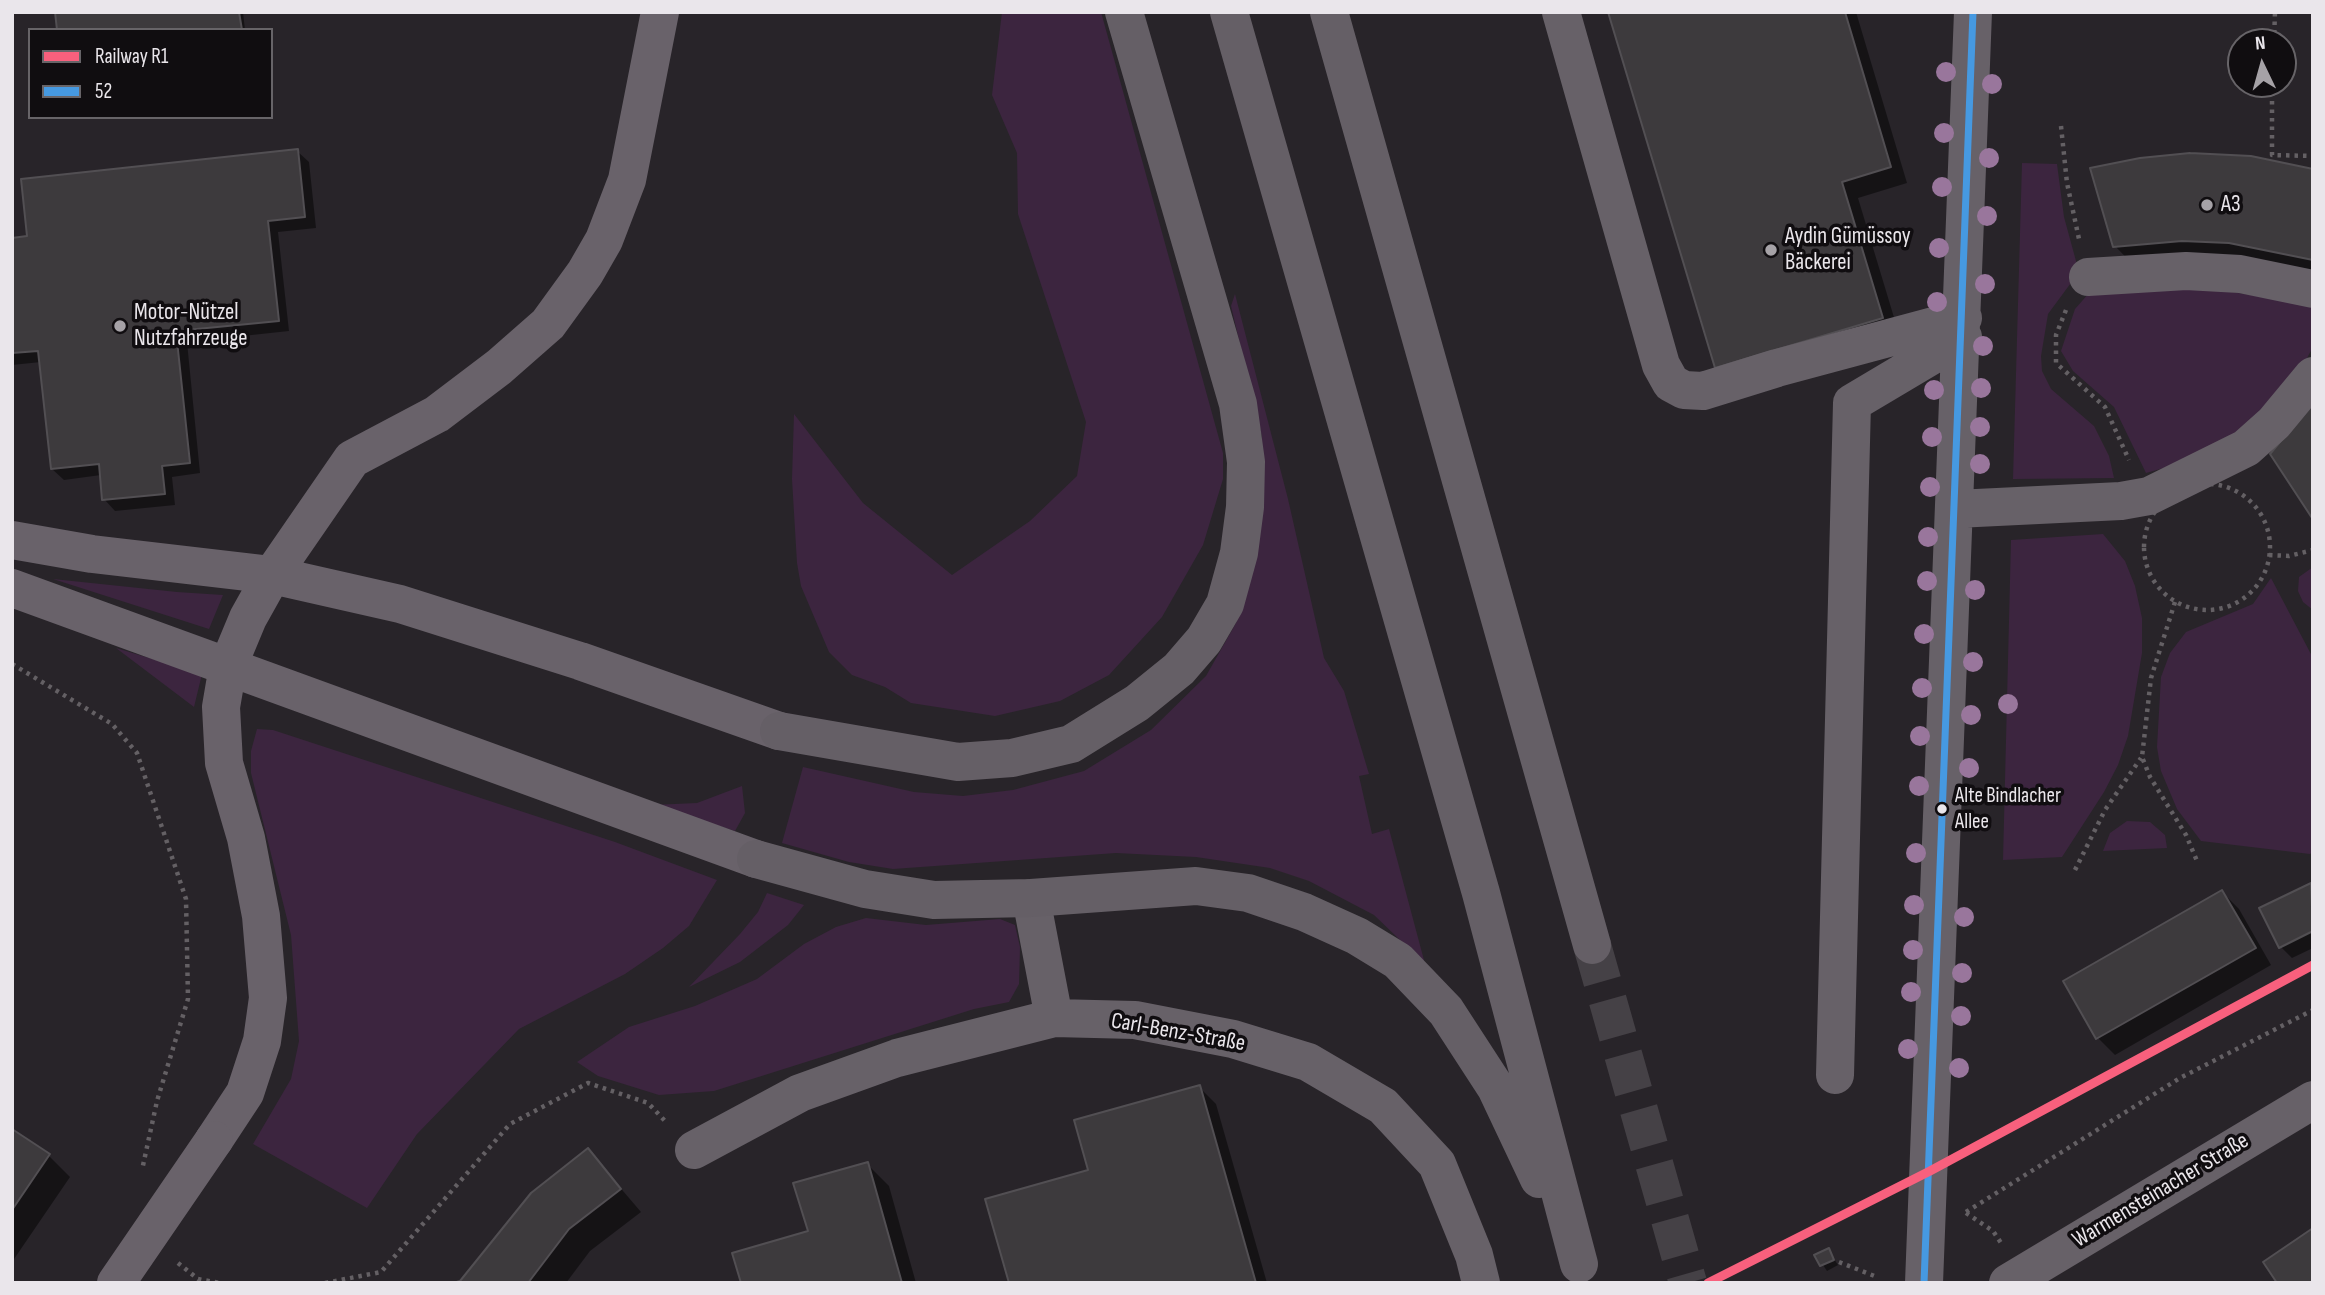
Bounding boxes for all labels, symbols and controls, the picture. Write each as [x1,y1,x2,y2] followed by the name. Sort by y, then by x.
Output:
[28,28,273,119] legend
[2227,28,2297,98] north arrow
[2254,32,2266,55] text: N
[95,44,168,69] text: Railway R1
[95,79,112,104] text: 52
[2221,191,2241,219] place label: A3
[2199,197,2215,213] marker: A3
[1785,223,1911,277] place label: Aydin Gümüssoy Bäckerei
[1763,242,1779,258] marker: Aydin Gümüssoy Bäckerei
[134,299,248,353] place label: Motor-Nützel Nutzfahrzeuge
[112,318,128,334] marker: Motor-Nützel Nutzfahrzeuge
[1955,784,2061,834] place label: Alte Bindlacher Allee
[1935,802,1949,816] marker: Alte Bindlacher Allee
[1109,1008,1247,1058] street label: Carl-Benz-Straße
[2068,1128,2254,1254] street label: Warmensteinacher Straße

